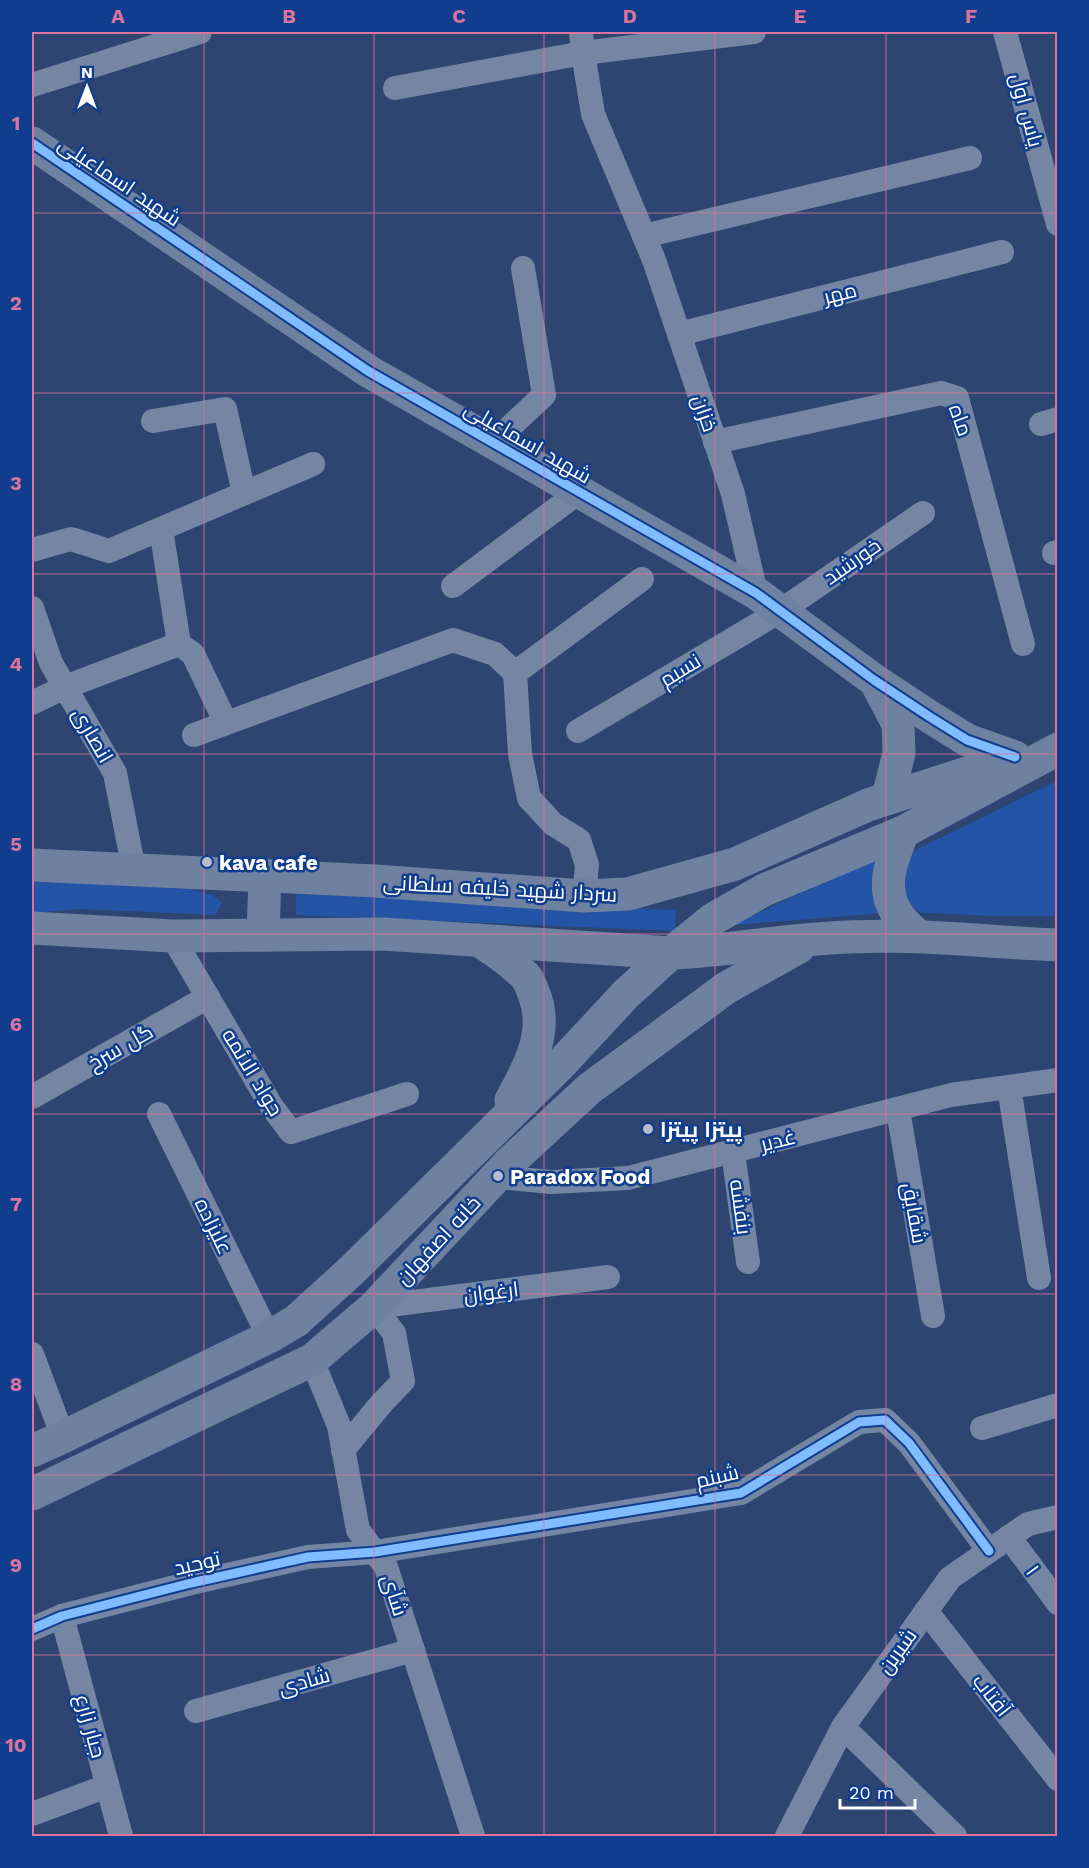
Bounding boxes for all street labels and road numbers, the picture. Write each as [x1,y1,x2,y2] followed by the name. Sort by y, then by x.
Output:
[1004,70,1049,150] street label: یاس اول
[53,131,186,232] street label: شهید اسماعیلی
[820,277,860,310] street label: مهر
[686,391,723,435] street label: خزان
[459,395,596,489] street label: شهید اسماعیلی
[944,401,978,439] street label: ماه
[819,532,885,590] street label: خورشید
[655,648,706,694] street label: نسیم
[66,703,119,768] street label: انصاری
[382,869,618,908] street label: سردار شهید خلیفه سلطانی
[83,1018,158,1077] street label: گل سرخ
[217,1024,289,1120] street label: جواد الائمه
[757,1124,798,1157] street label: غدیر
[725,1178,757,1236] street label: بنفشه
[896,1181,933,1246] street label: شقایق
[390,1190,486,1291] street label: خانه اصفهان
[190,1194,238,1258] street label: علیزاده
[462,1276,520,1309] street label: ارغوان
[693,1459,741,1495] street label: شبنم
[171,1545,223,1580] street label: توحید
[1021,1560,1045,1580] street label: ۱
[376,1571,413,1619] street label: شآی
[872,1623,923,1679] street label: شیرین
[275,1662,333,1701] street label: شادی
[968,1669,1017,1722] street label: آفتاب
[69,1691,111,1761] street label: جبار زارع

